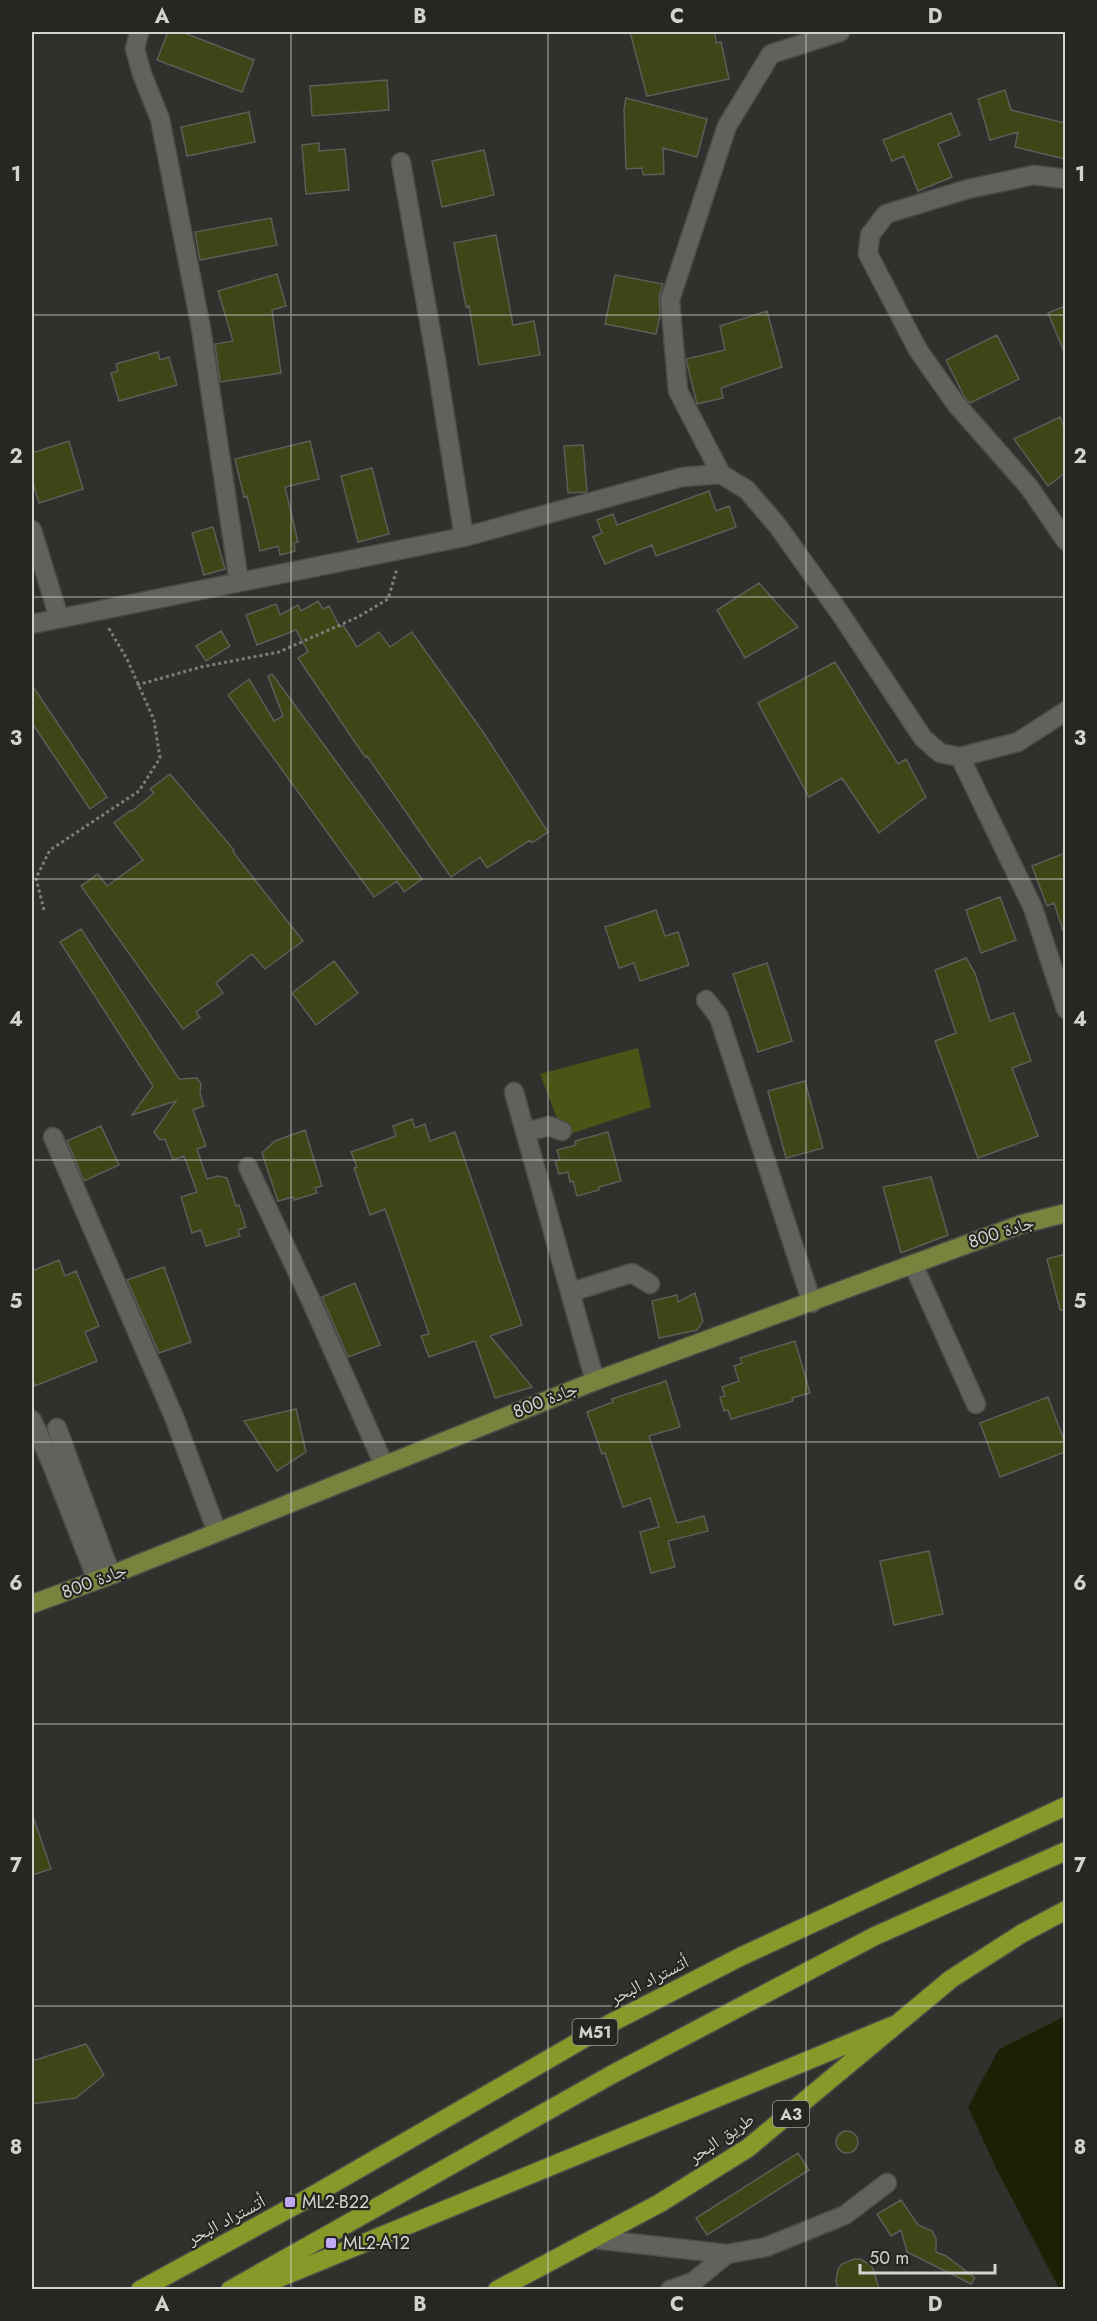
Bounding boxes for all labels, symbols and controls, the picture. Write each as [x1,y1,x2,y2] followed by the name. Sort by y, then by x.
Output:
[154,2,170,31] text: A
[413,2,427,31] text: B
[670,2,684,31] text: C
[928,2,942,31] text: D
[11,160,21,189] text: 1
[1075,160,1085,189] text: 1
[9,442,23,471] text: 2
[1073,442,1087,471] text: 2
[10,724,22,753] text: 3
[1074,724,1086,753] text: 3
[9,1005,23,1034] text: 4
[1073,1005,1087,1034] text: 4
[965,1209,1037,1255] street label: جادة 800
[10,1287,23,1316] text: 5
[1074,1287,1087,1316] text: 5
[509,1375,581,1425] street label: جادة 800
[58,1557,130,1605] street label: جادة 800
[9,1569,23,1598] text: 6
[1073,1569,1087,1598] text: 6
[10,1851,23,1880] text: 7
[1074,1851,1087,1880] text: 7
[604,1949,693,2012] street label: أتستراد البحر
[572,2019,618,2045] road number: M51
[773,2101,809,2127] road number: A3
[682,2106,759,2170] street label: طريق البحر
[10,2133,22,2162] text: 8
[1074,2133,1086,2162] text: 8
[181,2188,270,2252] street label: أتستراد البحر
[302,2189,369,2215] place label: ML2-B22
[283,2195,297,2209] marker: ML2-B22
[343,2230,410,2256] place label: ML2-A12
[324,2236,338,2250] marker: ML2-A12
[860,2237,995,2275] scale bar
[869,2245,909,2271] text: 50 m
[154,2290,170,2319] text: A
[413,2290,427,2319] text: B
[670,2290,684,2319] text: C
[928,2290,942,2319] text: D

